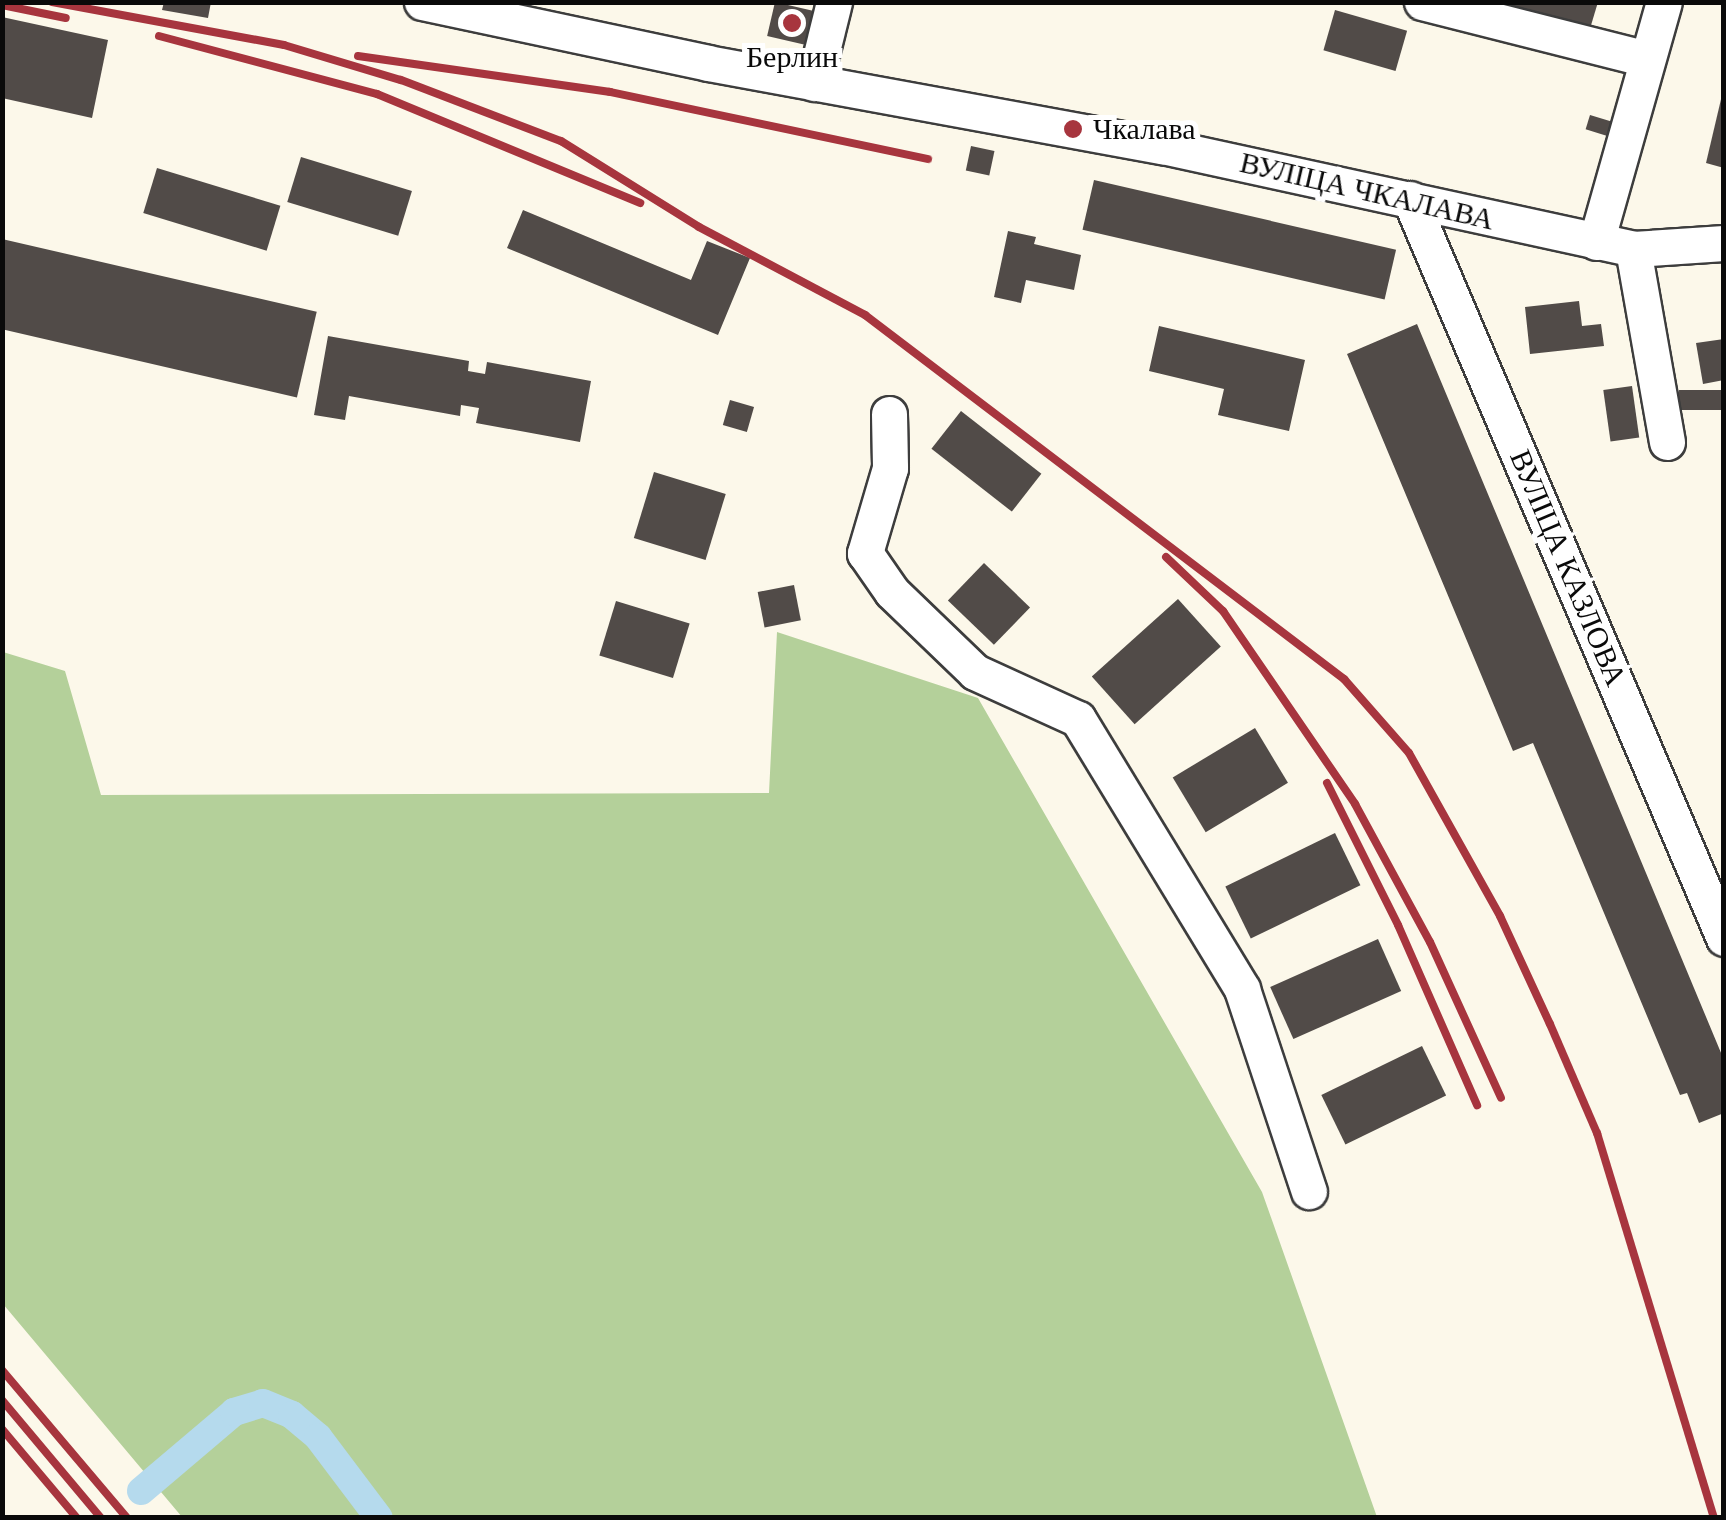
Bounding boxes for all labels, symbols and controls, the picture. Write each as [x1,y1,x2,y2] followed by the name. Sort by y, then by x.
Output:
[781,12,803,34] marker: Берлин
[746,39,838,75] place label: Берлин
[1093,111,1196,147] place label: Чкалава
[1062,118,1084,140] marker: Чкалава
[1236,144,1498,238] street label: ВУЛІЦА ЧКАЛАВА
[1502,445,1634,691] street label: ВУЛІЦА КАЗЛОВА

